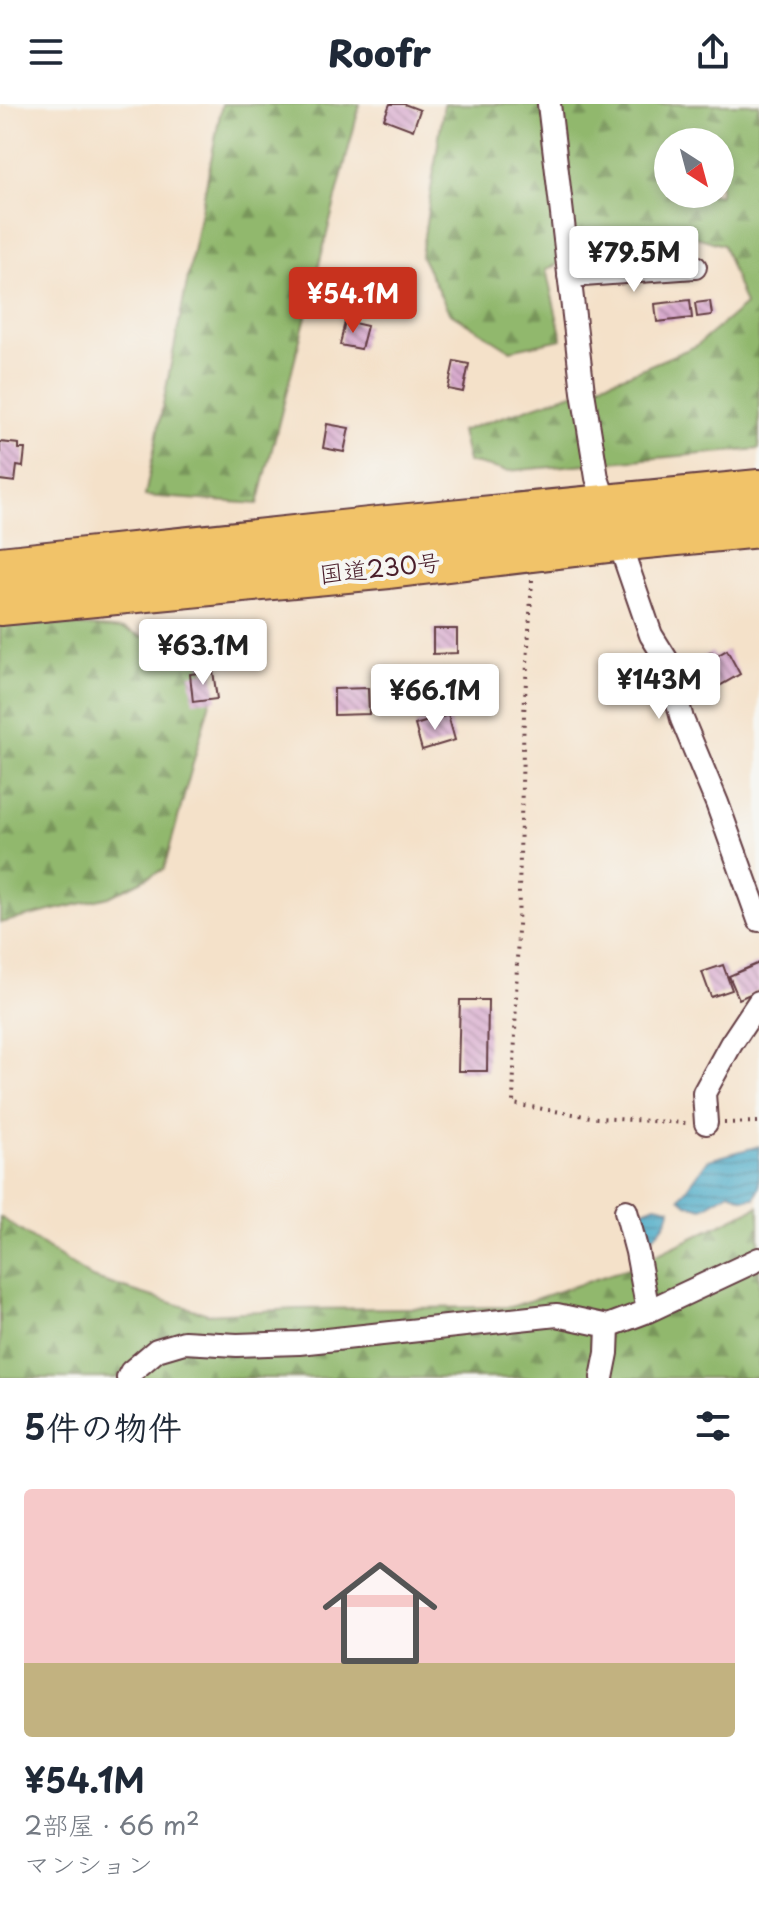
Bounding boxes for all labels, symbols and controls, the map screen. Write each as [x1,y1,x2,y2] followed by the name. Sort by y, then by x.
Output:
[328,25,431,79] text: Roofr
[24,30,68,74] icon: menu
[691,30,735,74] icon: share
[654,128,734,208] north arrow
[654,128,734,208] map controls
[569,226,699,294] pin: ¥79.5M
[587,232,681,271] text: ¥79.5M
[288,267,418,335] pin: ¥54.1M
[307,273,399,312] text: ¥54.1M
[317,543,443,591] street label: 国道230号
[138,619,268,687] pin: ¥63.1M
[157,625,249,664] text: ¥63.1M
[603,653,715,721] pin: ¥143M
[616,659,702,698] text: ¥143M
[370,664,500,732] pin: ¥66.1M
[389,670,481,709] text: ¥66.1M
[24,1400,182,1452] text: 5件の物件
[691,1404,735,1448] icon: filters
[308,1541,452,1685] icon: home
[24,1753,145,1805] text: ¥54.1M
[24,1805,200,1844] text: 2部屋 · 66 m²
[24,1844,153,1883] text: マンション

